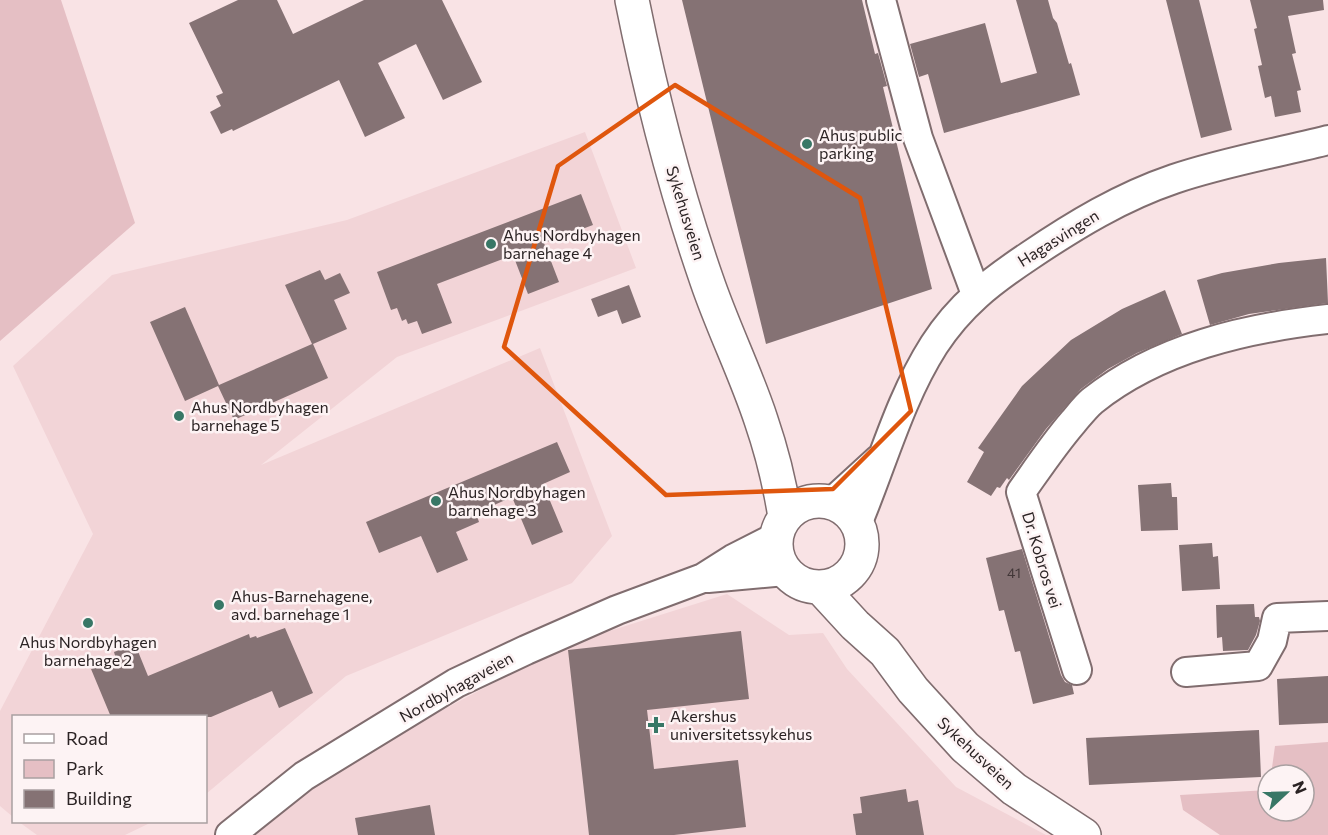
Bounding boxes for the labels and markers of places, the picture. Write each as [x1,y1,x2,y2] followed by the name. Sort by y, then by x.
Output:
[819,125,903,162] place label: Ahus public parking
[800,137,814,151] marker: Ahus public parking
[503,225,641,262] place label: Ahus Nordbyhagen barnehage 4
[484,237,498,251] marker: Ahus Nordbyhagen barnehage 4
[191,397,329,434] place label: Ahus Nordbyhagen barnehage 5
[172,409,186,423] marker: Ahus Nordbyhagen barnehage 5
[448,482,586,519] place label: Ahus Nordbyhagen barnehage 3
[429,494,443,508] marker: Ahus Nordbyhagen barnehage 3
[231,586,373,623] place label: Ahus-Barnehagene, avd. barnehage 1
[212,598,226,612] marker: Ahus-Barnehagene, avd. barnehage 1
[81,616,95,630] marker: Ahus Nordbyhagen barnehage 2
[19,632,157,669] place label: Ahus Nordbyhagen barnehage 2
[670,706,812,743] place label: Akershus universitetssykehus
[647,716,665,734] marker: Akershus universitetssykehus

